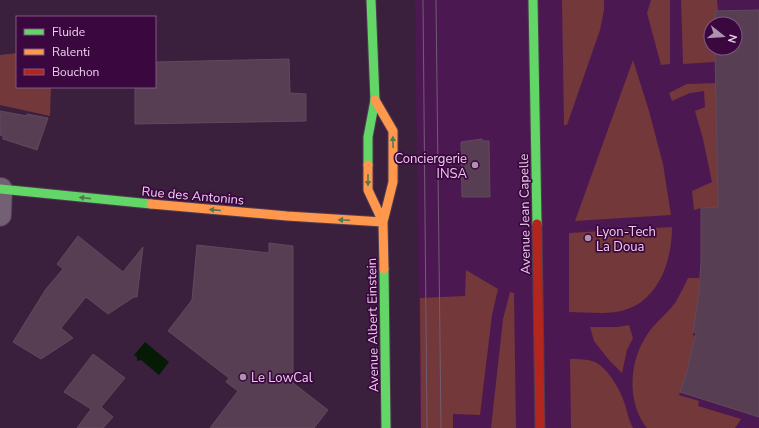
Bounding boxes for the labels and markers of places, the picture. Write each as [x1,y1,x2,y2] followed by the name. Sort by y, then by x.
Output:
[394,150,468,183] place label: Conciergerie INSA
[470,160,480,170] marker: Conciergerie INSA
[596,223,656,256] place label: Lyon-Tech La Doua
[583,233,593,243] marker: Lyon-Tech La Doua
[251,369,313,387] place label: Le LowCal
[238,372,248,382] marker: Le LowCal

